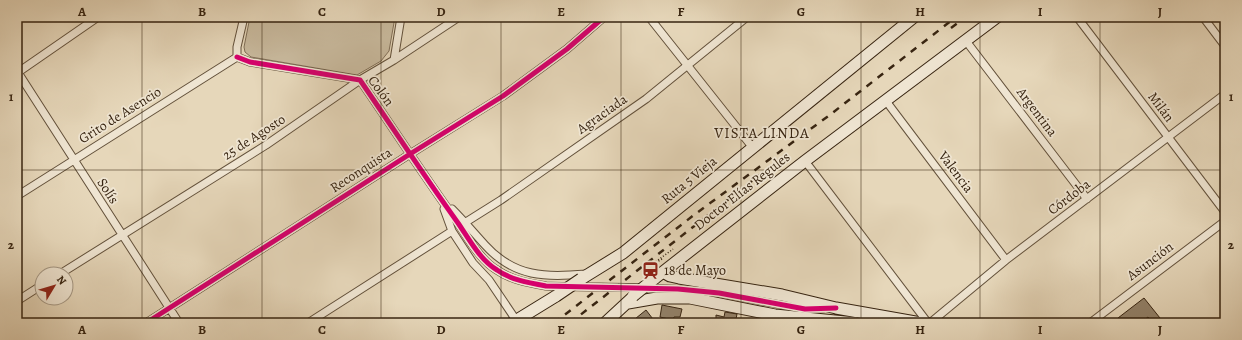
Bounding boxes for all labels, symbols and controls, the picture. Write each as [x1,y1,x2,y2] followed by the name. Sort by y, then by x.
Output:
[77,3,87,20] text: A
[198,3,206,20] text: B
[318,3,326,20] text: C
[436,3,446,20] text: D
[557,3,565,20] text: E
[678,3,685,20] text: F
[797,3,805,20] text: G
[915,3,925,20] text: H
[1038,3,1043,20] text: I
[1158,3,1162,20] text: J
[363,72,399,110] street label: Colón
[75,82,165,148] street label: Grito de Asencio
[1012,83,1062,141] street label: Argentina
[9,88,14,105] text: 1
[1143,88,1179,126] street label: Milán
[1229,88,1234,105] text: 1
[572,89,631,139] street label: Agraciada
[219,110,289,164] street label: 25 de Agosto
[713,123,810,143] district label: VISTA LINDA
[326,143,396,197] street label: Reconquista
[933,146,978,197] street label: Valencia
[690,147,794,235] street label: Doctor Elías Regules
[657,151,721,208] street label: Ruta 5 Vieja
[93,174,123,208] street label: Solís
[1044,174,1095,219] street label: Córdoba
[8,236,15,253] text: 2
[1228,236,1235,253] text: 2
[1122,237,1177,285] street label: Asunción
[641,260,661,280] station icon: 18 de Mayo
[664,261,726,280] place label: 18 de Mayo
[34,266,74,306] north arrow
[53,272,70,288] text: N
[77,321,87,338] text: A
[198,321,206,338] text: B
[318,321,326,338] text: C
[436,321,446,338] text: D
[557,321,565,338] text: E
[678,321,685,338] text: F
[797,321,805,338] text: G
[915,321,925,338] text: H
[1038,321,1043,338] text: I
[1158,321,1162,338] text: J

